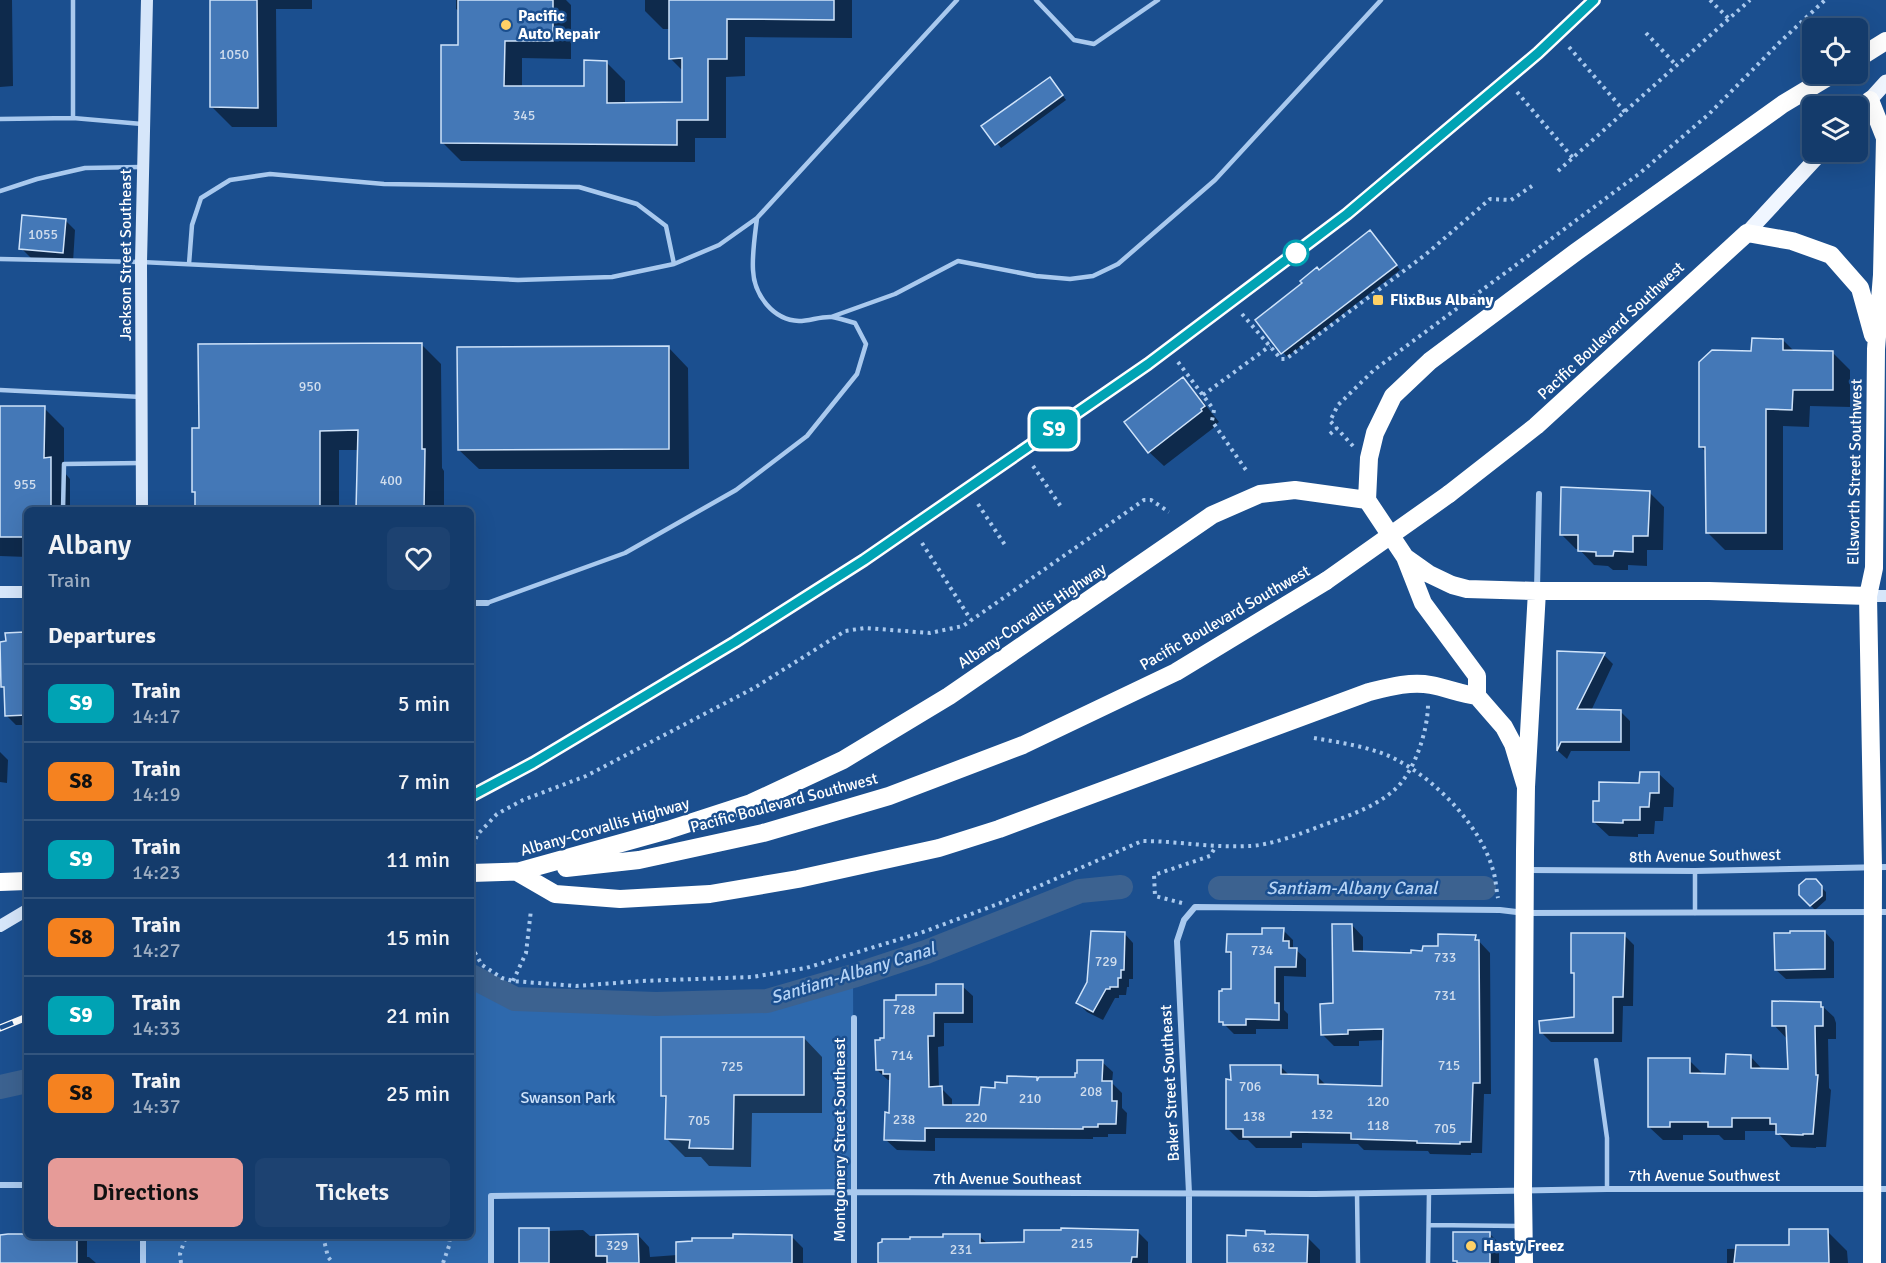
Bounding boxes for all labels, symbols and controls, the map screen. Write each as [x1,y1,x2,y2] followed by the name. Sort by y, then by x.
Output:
[518,6,601,44] place label: Pacific Auto Repair
[499,18,513,32] marker: Pacific Auto Repair
[1802,18,1868,162] map controls
[1802,18,1868,84] button: locate
[219,46,249,63] house number: 1050
[1802,96,1868,162] button: layers
[513,107,535,124] house number: 345
[116,169,136,341] street label: Jackson Street Southeast
[28,226,58,243] house number: 1055
[1283,240,1309,266] unlabelled marker
[1533,258,1689,404] street label: Pacific Boulevard Southwest
[1390,290,1493,310] place label: FlixBus Albany
[1371,293,1385,307] marker: FlixBus Albany
[299,378,321,395] house number: 950
[1843,378,1867,565] street label: Ellsworth Street Southwest
[1027,410,1081,448] line badge: S9
[1042,416,1066,442] text: S9
[380,472,402,489] house number: 400
[14,476,36,493] house number: 955
[387,527,450,590] button: heart
[48,528,131,562] text: Albany
[954,559,1110,673] street label: Albany-Corvallis Highway
[1136,561,1314,675] street label: Pacific Boulevard Southwest
[48,568,91,593] text: Train
[48,622,156,649] text: Departures
[132,677,181,704] text: Train
[69,690,93,716] text: S9
[398,690,450,717] text: 5 min
[132,704,181,729] text: 14:17
[132,755,181,782] text: Train
[69,768,93,794] text: S8
[398,768,450,795] text: 7 min
[688,768,880,838] street label: Pacific Boulevard Southwest
[132,782,181,807] text: 14:19
[518,793,692,861] street label: Albany-Corvallis Highway
[132,833,181,860] text: Train
[1629,845,1782,867] street label: 8th Avenue Southwest
[69,846,93,872] text: S9
[386,846,450,873] text: 11 min
[132,860,181,885] text: 14:23
[1267,877,1439,899] water label: Santiam-Albany Canal
[132,911,181,938] text: Train
[69,924,93,950] text: S8
[386,924,450,951] text: 15 min
[768,937,940,1008] water label: Santiam-Albany Canal
[132,938,181,963] text: 14:27
[1251,942,1274,959] house number: 734
[1434,949,1456,966] house number: 733
[1095,953,1117,970] house number: 729
[1434,987,1456,1004] house number: 731
[132,989,181,1016] text: Train
[893,1001,915,1018] house number: 728
[69,1002,93,1028] text: S9
[386,1002,450,1029] text: 21 min
[1156,1004,1184,1162] street label: Baker Street Southeast
[132,1016,181,1041] text: 14:33
[830,1037,850,1242] street label: Montgomery Street Southeast
[891,1047,914,1064] house number: 714
[1438,1057,1460,1074] house number: 715
[721,1058,743,1075] house number: 725
[132,1067,181,1094] text: Train
[1239,1078,1261,1095] house number: 706
[69,1080,93,1106] text: S8
[386,1080,450,1107] text: 25 min
[1080,1083,1102,1100] house number: 208
[520,1088,616,1108] park label: Swanson Park
[1019,1090,1041,1107] house number: 210
[1367,1093,1389,1110] house number: 120
[132,1094,181,1119] text: 14:37
[1311,1106,1333,1123] house number: 132
[1243,1108,1265,1125] house number: 138
[965,1109,987,1126] house number: 220
[893,1111,915,1128] house number: 238
[688,1112,710,1129] house number: 705
[1367,1117,1389,1134] house number: 118
[1434,1120,1456,1137] house number: 705
[48,1158,243,1227] button: Directions
[255,1158,450,1227] button: Tickets
[1628,1166,1780,1186] street label: 7th Avenue Southwest
[932,1169,1082,1189] street label: 7th Avenue Southeast
[1071,1235,1093,1252] house number: 215
[1483,1236,1564,1256] place label: Hasty Freez
[606,1237,628,1254] house number: 329
[1253,1239,1275,1256] house number: 632
[1464,1239,1478,1253] marker: Hasty Freez
[950,1241,972,1258] house number: 231

